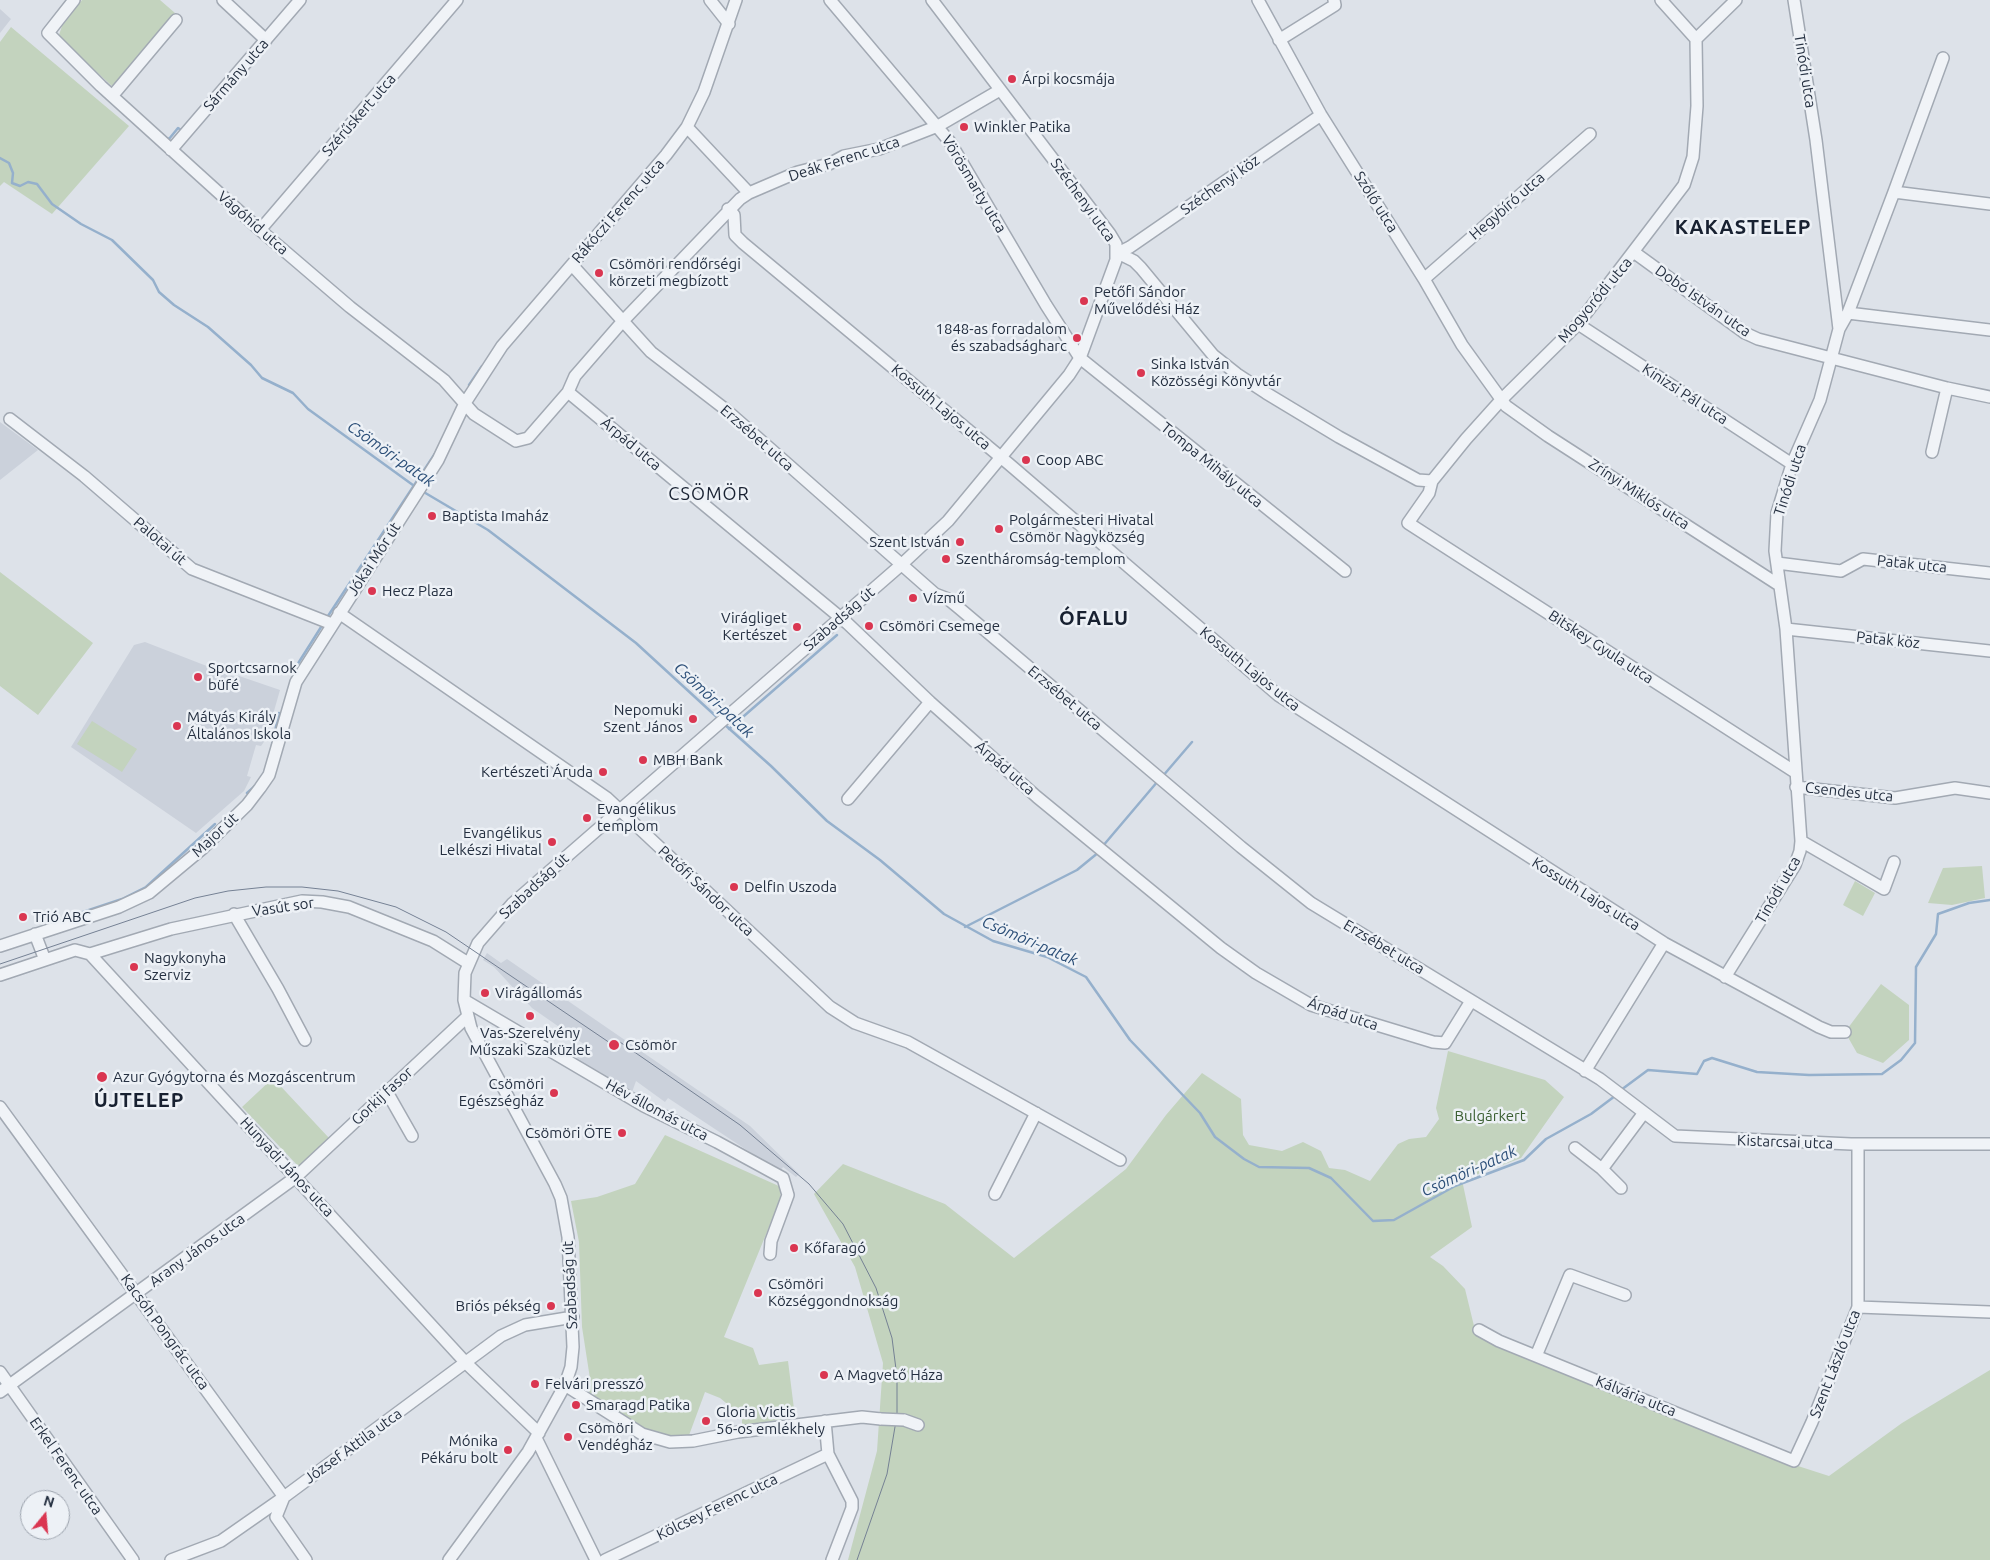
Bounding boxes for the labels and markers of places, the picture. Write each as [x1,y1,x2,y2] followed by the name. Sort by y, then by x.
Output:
[1022,70,1115,88] place label: Árpi kocsmája
[1006,73,1018,85] marker: Árpi kocsmája
[974,118,1071,136] place label: Winkler Patika
[958,121,970,133] marker: Winkler Patika
[609,255,741,290] place label: Csömöri rendőrségi körzeti megbízott
[593,267,605,279] marker: Csömöri rendőrségi körzeti megbízott
[1094,283,1200,318] place label: Petőfi Sándor Művelődési Ház
[1078,295,1090,307] marker: Petőfi Sándor Művelődési Ház
[935,320,1067,355] place label: 1848-as forradalom és szabadságharc
[1071,332,1083,344] marker: 1848-as forradalom és szabadságharc
[1151,355,1281,390] place label: Sinka István Közösségi Könyvtár
[1135,367,1147,379] marker: Sinka István Közösségi Könyvtár
[1036,451,1103,469] place label: Coop ABC
[1020,454,1032,466] marker: Coop ABC
[442,507,549,525] place label: Baptista Imaház
[426,510,438,522] marker: Baptista Imaház
[1009,511,1154,546] place label: Polgármesteri Hivatal Csömör Nagyközség
[993,523,1005,535] marker: Polgármesteri Hivatal Csömör Nagyközség
[869,533,950,551] place label: Szent István
[954,536,966,548] marker: Szent István
[956,550,1126,568] place label: Szentháromság-templom
[940,553,952,565] marker: Szentháromság-templom
[382,582,453,600] place label: Hecz Plaza
[366,585,378,597] marker: Hecz Plaza
[923,589,965,607] place label: Vízmű
[907,592,919,604] marker: Vízmű
[721,609,787,644] place label: Virágliget Kertészet
[879,617,1000,635] place label: Csömöri Csemege
[863,620,875,632] marker: Csömöri Csemege
[791,621,803,633] marker: Virágliget Kertészet
[208,659,297,694] place label: Sportcsarnok büfé
[192,671,204,683] marker: Sportcsarnok büfé
[603,701,683,736] place label: Nepomuki Szent János
[187,708,291,743] place label: Mátyás Király Általános Iskola
[687,713,699,725] marker: Nepomuki Szent János
[171,720,183,732] marker: Mátyás Király Általános Iskola
[653,751,723,769] place label: MBH Bank
[637,754,649,766] marker: MBH Bank
[481,763,593,781] place label: Kertészeti Áruda
[597,766,609,778] marker: Kertészeti Áruda
[597,800,676,835] place label: Evangélikus templom
[581,812,593,824] marker: Evangélikus templom
[439,824,542,859] place label: Evangélikus Lelkészi Hivatal
[546,836,558,848] marker: Evangélikus Lelkészi Hivatal
[744,878,837,896] place label: Delfin Uszoda
[728,881,740,893] marker: Delfin Uszoda
[33,908,91,926] place label: Trió ABC
[17,911,29,923] marker: Trió ABC
[144,949,226,984] place label: Nagykonyha Szerviz
[128,961,140,973] marker: Nagykonyha Szerviz
[495,984,582,1002] place label: Virágállomás
[479,987,491,999] marker: Virágállomás
[524,1010,536,1022] marker: Vas-Szerelvény Műszaki Szaküzlet
[470,1024,590,1059] place label: Vas-Szerelvény Műszaki Szaküzlet
[625,1036,677,1054] place label: Csömör
[607,1038,621,1052] marker: Csömör
[113,1068,356,1086] place label: Azur Gyógytorna és Mozgáscentrum
[95,1070,109,1084] marker: Azur Gyógytorna és Mozgáscentrum
[459,1075,544,1110] place label: Csömöri Egészségház
[548,1087,560,1099] marker: Csömöri Egészségház
[525,1124,612,1142] place label: Csömöri ÖTE
[616,1127,628,1139] marker: Csömöri ÖTE
[804,1239,866,1257] place label: Kőfaragó
[788,1242,800,1254] marker: Kőfaragó
[768,1275,898,1310] place label: Csömöri Községgondnokság
[752,1287,764,1299] marker: Csömöri Községgondnokság
[455,1297,541,1315] place label: Briós pékség
[545,1300,557,1312] marker: Briós pékség
[834,1366,943,1384] place label: A Magvető Háza
[818,1369,830,1381] marker: A Magvető Háza
[545,1375,644,1393] place label: Felvári presszó
[529,1378,541,1390] marker: Felvári presszó
[586,1396,690,1414] place label: Smaragd Patika
[570,1399,582,1411] marker: Smaragd Patika
[716,1403,825,1438] place label: Gloria Victis 56-os emlékhely
[700,1415,712,1427] marker: Gloria Victis 56-os emlékhely
[578,1419,653,1454] place label: Csömöri Vendégház
[562,1431,574,1443] marker: Csömöri Vendégház
[421,1432,498,1467] place label: Mónika Pékáru bolt
[502,1444,514,1456] marker: Mónika Pékáru bolt

